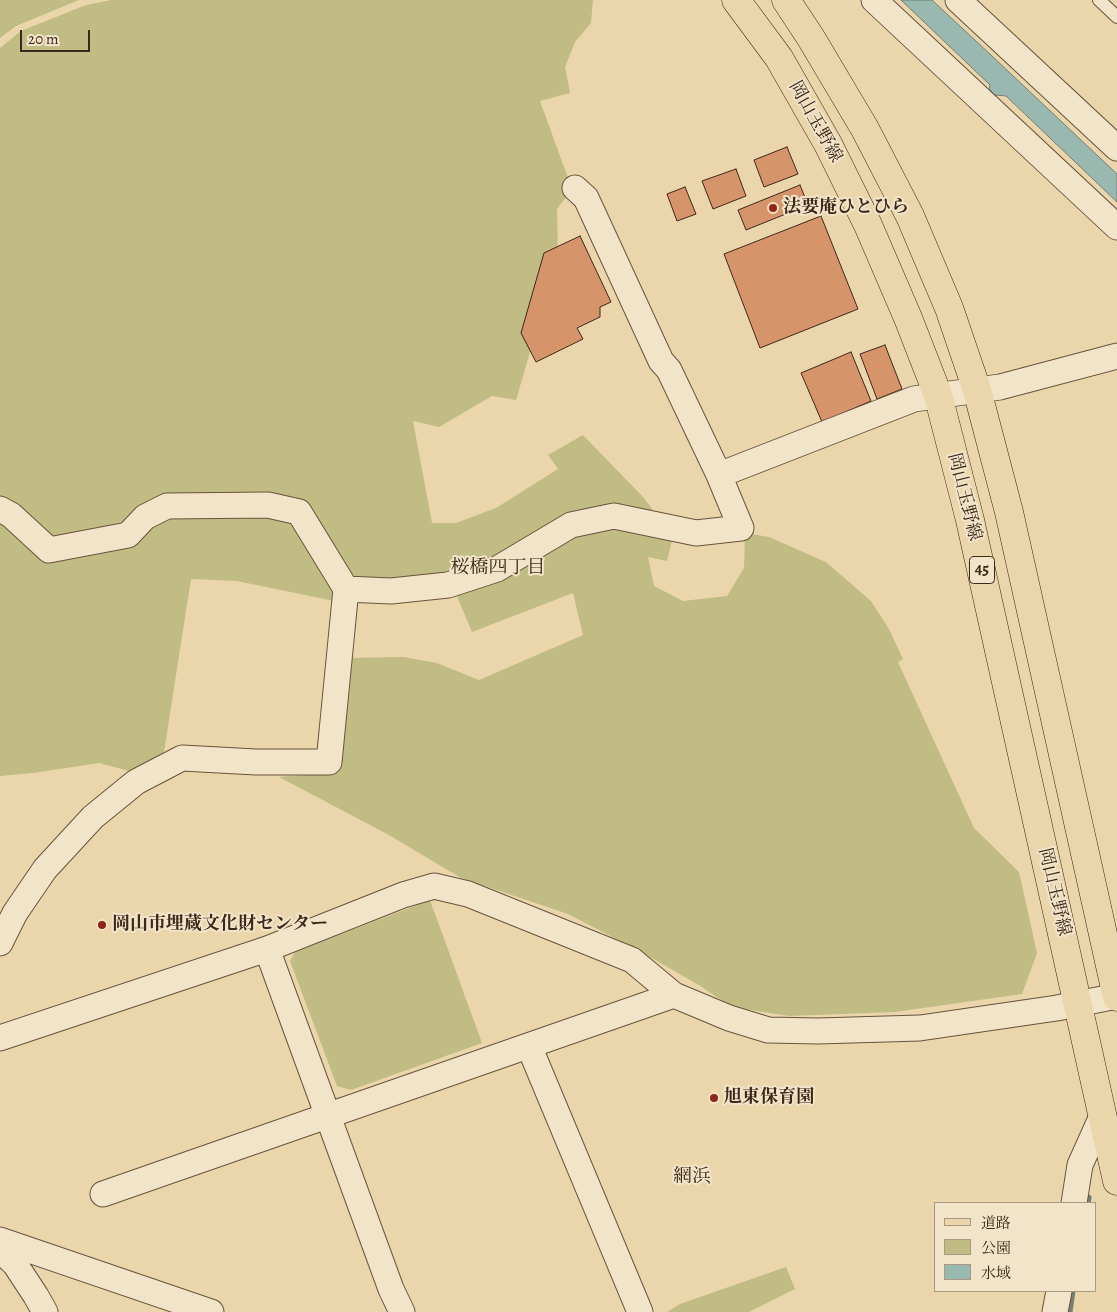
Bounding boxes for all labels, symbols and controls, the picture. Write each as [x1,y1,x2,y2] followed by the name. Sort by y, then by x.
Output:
[22,20,92,52] scale bar
[28,29,59,49] text: 20 m
[784,77,846,167] street label: 岡山玉野線
[783,197,909,219] place label: 法要庵ひとひら
[767,202,779,214] marker: 法要庵ひとひら
[943,451,985,543] street label: 岡山玉野線
[970,556,994,584] road number: 45
[451,557,545,579] district label: 桜橋四丁目
[1033,846,1075,938] street label: 岡山玉野線
[112,914,328,936] place label: 岡山市埋蔵文化財センター
[96,919,108,931] marker: 岡山市埋蔵文化財センター
[724,1087,814,1109] place label: 旭東保育園
[708,1092,720,1104] marker: 旭東保育園
[673,1166,711,1188] district label: 網浜
[934,1202,1097,1292] legend
[981,1213,1011,1233] text: 道路
[981,1238,1011,1258] text: 公園
[981,1263,1011,1283] text: 水域

